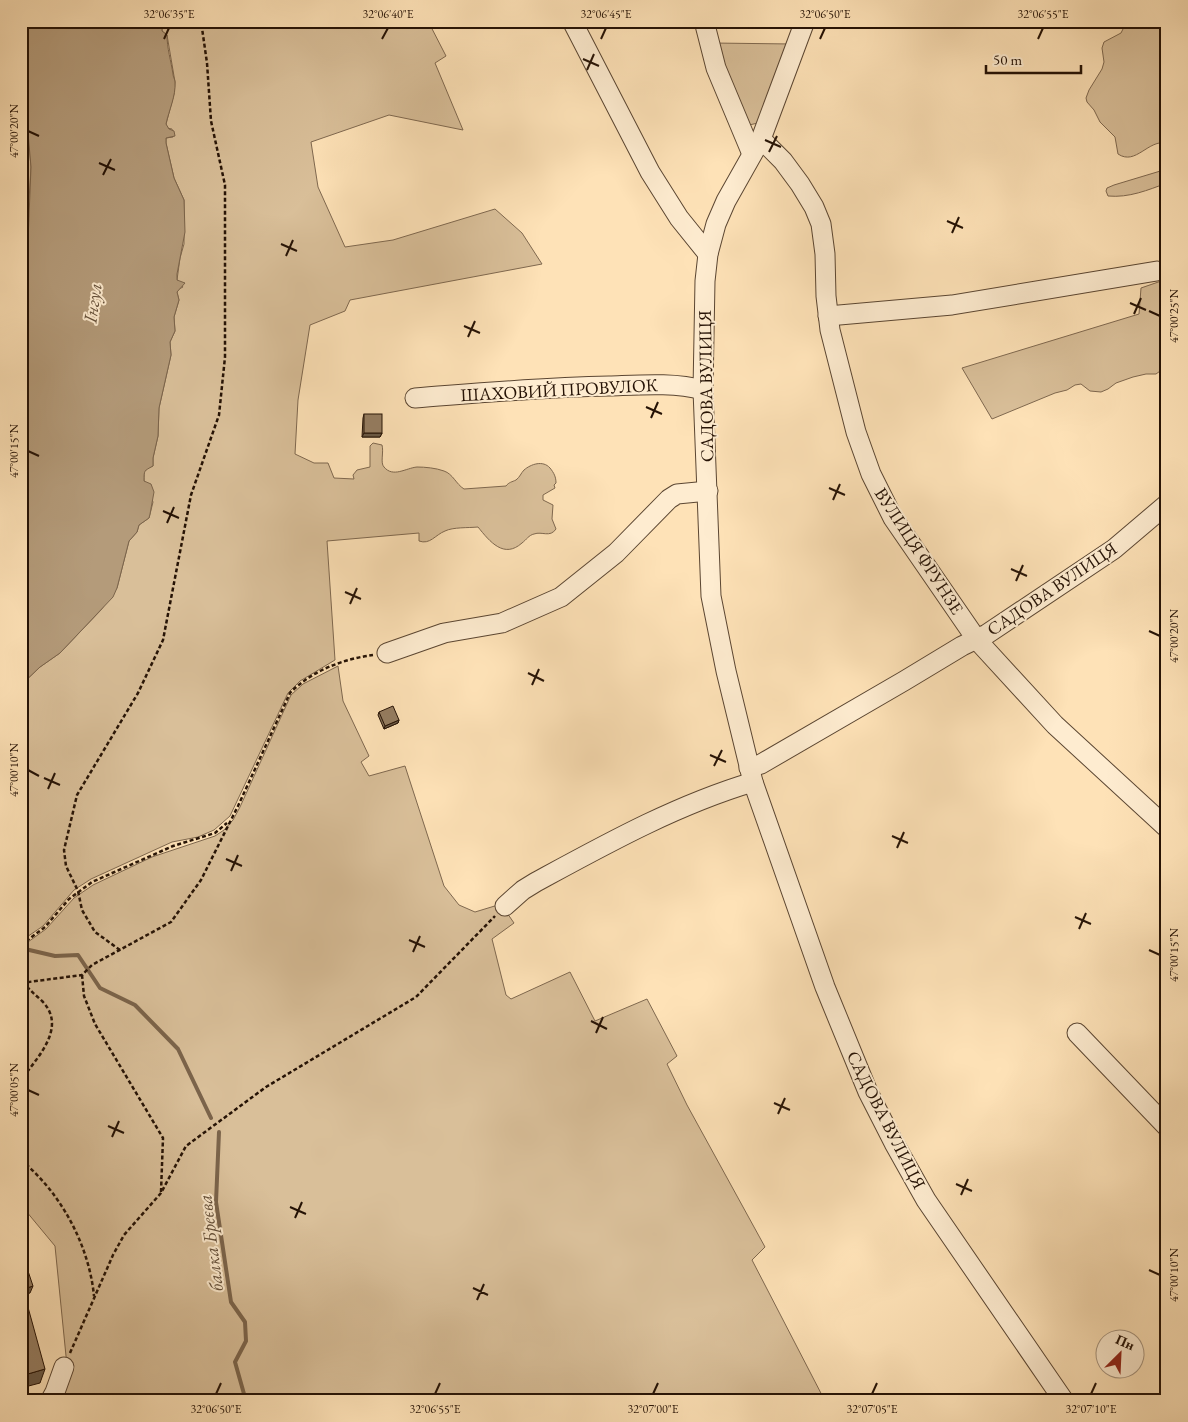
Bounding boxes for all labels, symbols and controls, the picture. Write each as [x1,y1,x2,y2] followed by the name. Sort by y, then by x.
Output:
[143,6,195,22] text: 32°06'35"E
[362,6,414,22] text: 32°06'40"E
[580,6,632,22] text: 32°06'45"E
[799,6,851,22] text: 32°06'50"E
[1017,6,1069,22] text: 32°06'55"E
[986,42,1080,74] scale bar
[993,50,1022,69] text: 50 m
[6,104,22,158] text: 47°00'20"N
[77,281,108,326] water label: Інгул
[1166,289,1182,343] text: 47°00'25"N
[693,310,718,462] street label: САДОВА ВУЛИЦЯ
[460,373,658,406] street label: ШАХОВИЙ ПРОВУЛОК
[6,424,22,478] text: 47°00'15"N
[870,483,969,618] street label: ВУЛИЦЯ ФРУНЗЕ
[982,537,1121,641] street label: САДОВА ВУЛИЦЯ
[1166,609,1182,663] text: 47°00'20"N
[6,743,22,797] text: 47°00'10"N
[1166,928,1182,982] text: 47°00'15"N
[842,1047,931,1193] street label: САДОВА ВУЛИЦЯ
[6,1063,22,1117] text: 47°00'05"N
[192,1193,229,1293] water label: балка Бреєва
[1166,1248,1182,1302] text: 47°00'10"N
[1096,1330,1146,1380] north arrow
[1113,1330,1138,1354] text: Пн
[190,1401,242,1417] text: 32°06'50"E
[409,1401,461,1417] text: 32°06'55"E
[627,1401,679,1417] text: 32°07'00"E
[846,1401,898,1417] text: 32°07'05"E
[1065,1401,1117,1417] text: 32°07'10"E

